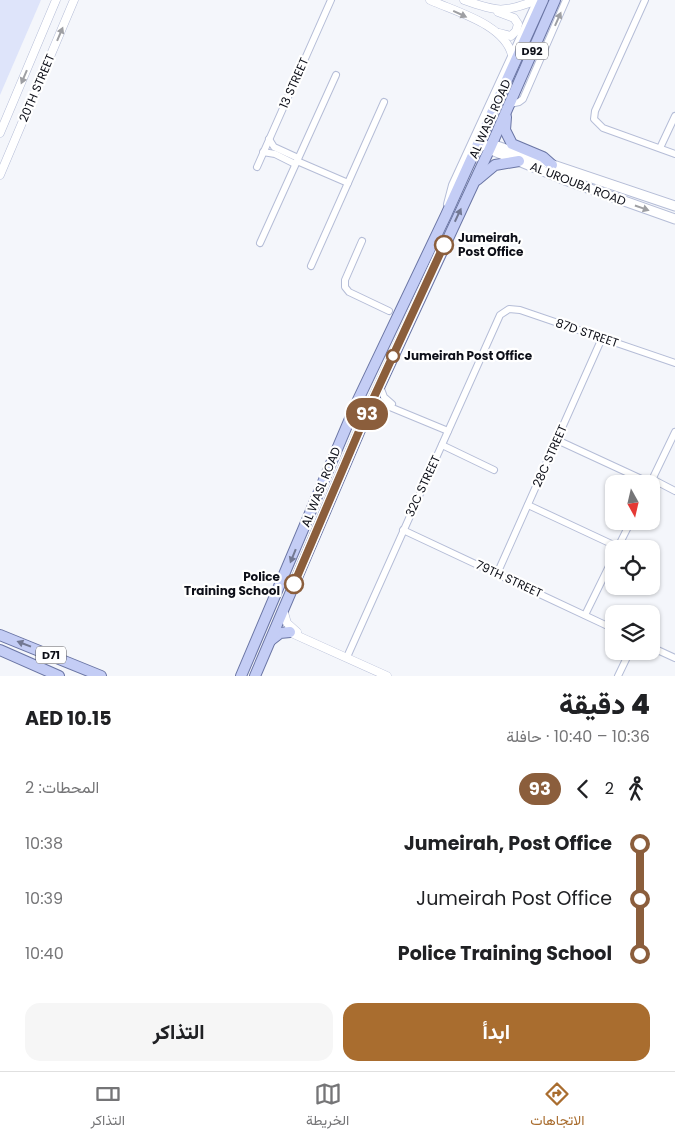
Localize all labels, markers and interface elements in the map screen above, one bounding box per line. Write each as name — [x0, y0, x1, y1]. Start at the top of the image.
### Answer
one-way arrow — [453, 10, 467, 18]
one-way arrow — [554, 12, 562, 26]
one-way arrow — [56, 27, 64, 41]
road number: D92 — [516, 42, 548, 59]
street label: 20TH STREET — [15, 51, 59, 124]
street label: 13 STREET — [275, 54, 312, 111]
one-way arrow — [19, 70, 27, 84]
street label: AL WASL ROAD — [464, 77, 515, 161]
street label: AL UROUBA ROAD — [528, 157, 629, 210]
one-way arrow — [635, 205, 650, 212]
one-way arrow — [454, 208, 462, 222]
place label: Jumeirah, Post Office — [458, 229, 524, 260]
marker: Jumeirah, Post Office — [434, 235, 454, 255]
street label: 87D STREET — [553, 314, 621, 351]
place label: Jumeirah Post Office — [404, 347, 533, 364]
marker: Jumeirah Post Office — [386, 349, 400, 363]
line badge: 93 — [344, 398, 390, 430]
text: 93 — [356, 401, 378, 426]
street label: 28C STREET — [528, 421, 571, 490]
street label: AL WASL ROAD — [297, 444, 344, 529]
street label: 32C STREET — [401, 452, 444, 519]
north arrow — [605, 475, 660, 530]
map controls — [605, 475, 660, 660]
button: locate — [605, 540, 660, 595]
one-way arrow — [289, 549, 297, 563]
street label: 79TH STREET — [473, 556, 546, 602]
place label: Police Training School — [184, 568, 281, 599]
marker: Police Training School — [284, 574, 304, 594]
button: layers — [605, 605, 660, 660]
one-way arrow — [16, 640, 31, 648]
road number: D71 — [36, 646, 66, 664]
text: 4 دقيقة — [559, 685, 650, 724]
text: AED 10.15 — [25, 705, 112, 732]
text: 10:36 – 10:40 · حافلة — [506, 725, 650, 748]
icon: back — [569, 775, 597, 803]
icon: walk — [622, 775, 650, 803]
text: المحطات: 2 — [25, 776, 99, 799]
text: 93 — [529, 776, 551, 801]
text: 2 — [605, 777, 614, 800]
text: Jumeirah, Post Office — [404, 830, 612, 857]
text: 10:38 — [25, 832, 63, 855]
text: Jumeirah Post Office — [416, 885, 612, 912]
text: 10:39 — [25, 887, 63, 910]
text: Police Training School — [398, 940, 612, 967]
text: 10:40 — [25, 942, 64, 965]
button: التذاكر — [25, 1003, 333, 1061]
button: ابدأ — [343, 1003, 650, 1061]
tab: التذاكر — [90, 1080, 125, 1133]
tab: الخريطة — [306, 1080, 349, 1133]
tab: الاتجاهات — [530, 1080, 585, 1133]

